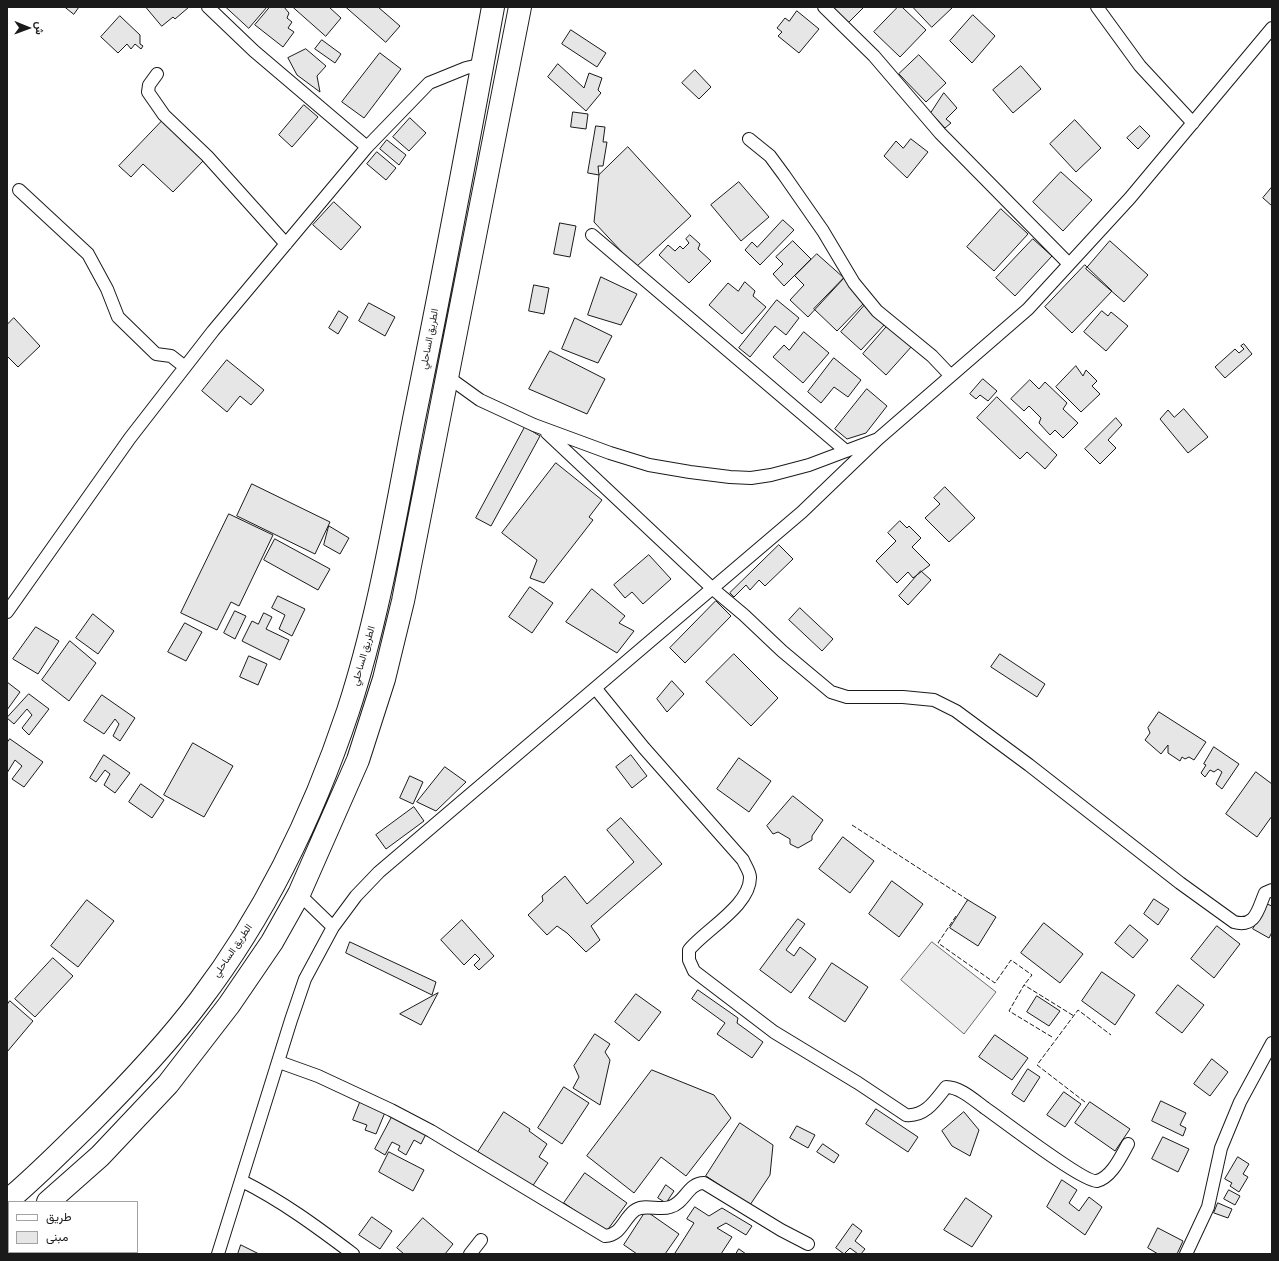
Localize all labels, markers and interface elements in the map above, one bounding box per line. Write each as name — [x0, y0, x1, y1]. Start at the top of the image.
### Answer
north arrow — [8, 8, 48, 48]
text: ش — [32, 21, 48, 35]
street label: الطريق الساحلي — [418, 308, 442, 370]
street label: الطريق الساحلي — [350, 625, 378, 687]
street label: الطريق الساحلي — [211, 922, 255, 980]
legend — [8, 1201, 138, 1253]
text: طريق — [46, 1207, 71, 1226]
text: مبنى — [46, 1227, 68, 1246]

